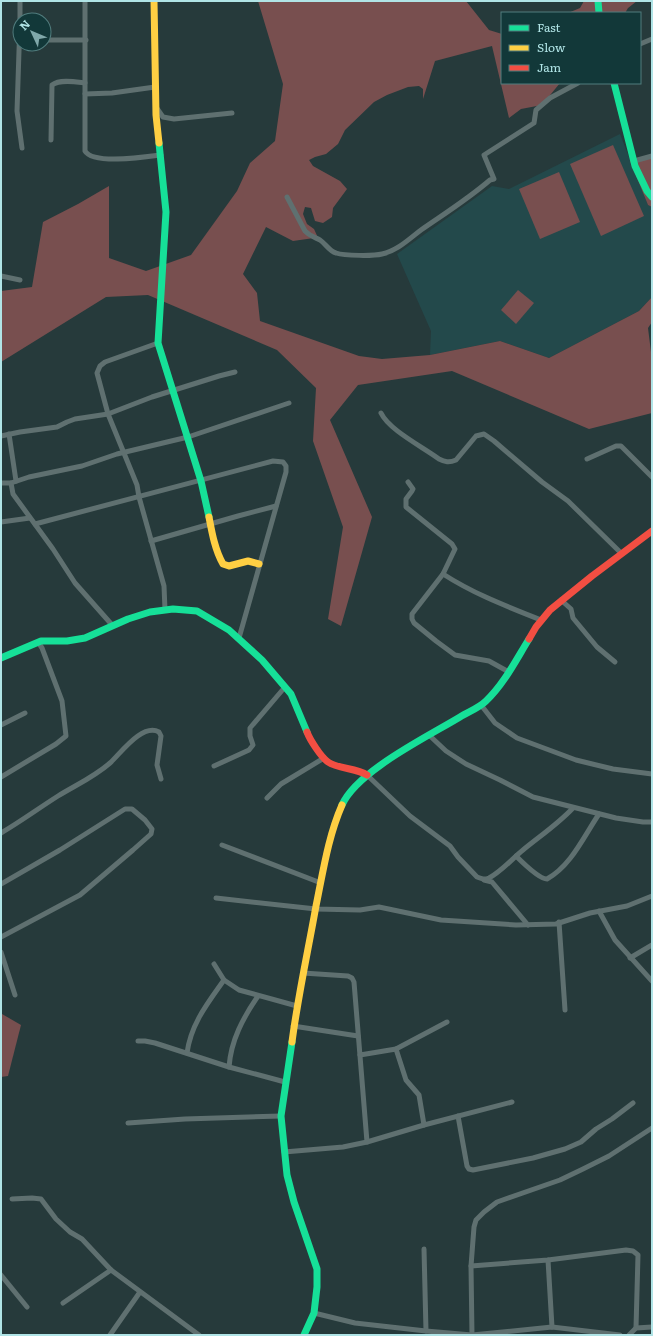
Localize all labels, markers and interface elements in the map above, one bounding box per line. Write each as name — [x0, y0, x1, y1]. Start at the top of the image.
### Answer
north arrow — [12, 12, 52, 52]
legend — [501, 12, 641, 84]
text: N — [15, 15, 33, 33]
text: Fast — [537, 18, 561, 36]
text: Slow — [537, 38, 566, 56]
text: Jam — [537, 58, 562, 76]

